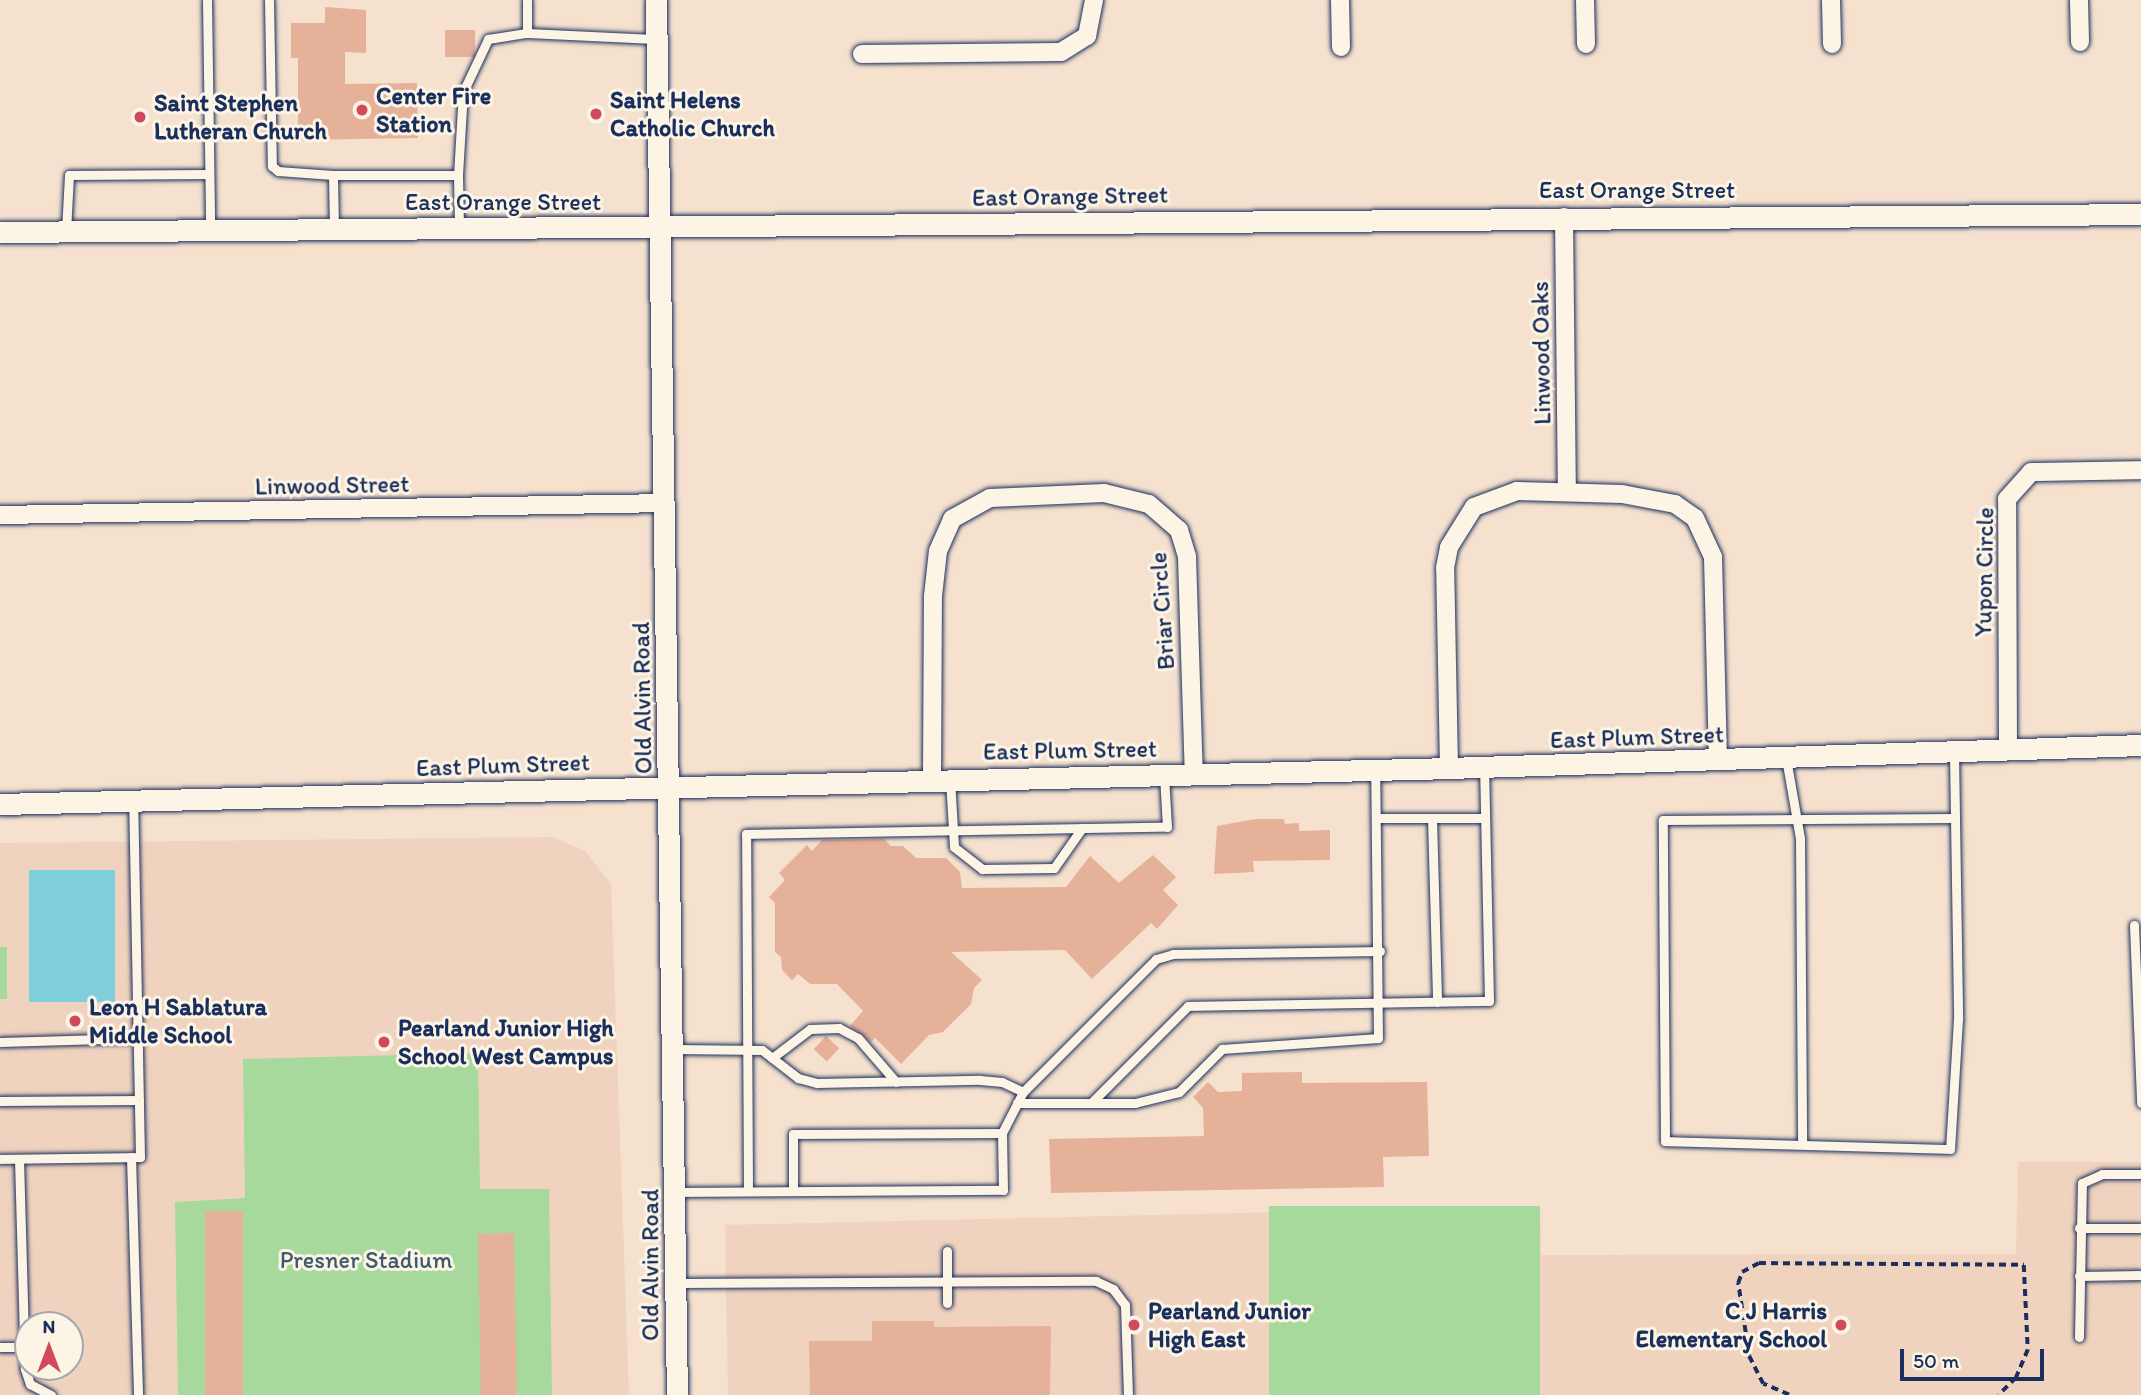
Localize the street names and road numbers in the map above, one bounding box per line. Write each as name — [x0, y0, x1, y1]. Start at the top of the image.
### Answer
street label: East Orange Street — [1539, 176, 1735, 204]
street label: East Orange Street — [972, 180, 1168, 212]
street label: East Orange Street — [405, 188, 601, 216]
street label: Linwood Oaks — [1525, 281, 1557, 425]
street label: Linwood Street — [255, 469, 409, 501]
street label: Yupon Circle — [1968, 507, 2000, 637]
street label: Briar Circle — [1144, 551, 1180, 671]
street label: Old Alvin Road — [626, 621, 658, 775]
street label: East Plum Street — [1550, 720, 1724, 754]
street label: East Plum Street — [983, 734, 1157, 766]
street label: East Plum Street — [416, 748, 590, 782]
street label: Old Alvin Road — [636, 1189, 664, 1341]

